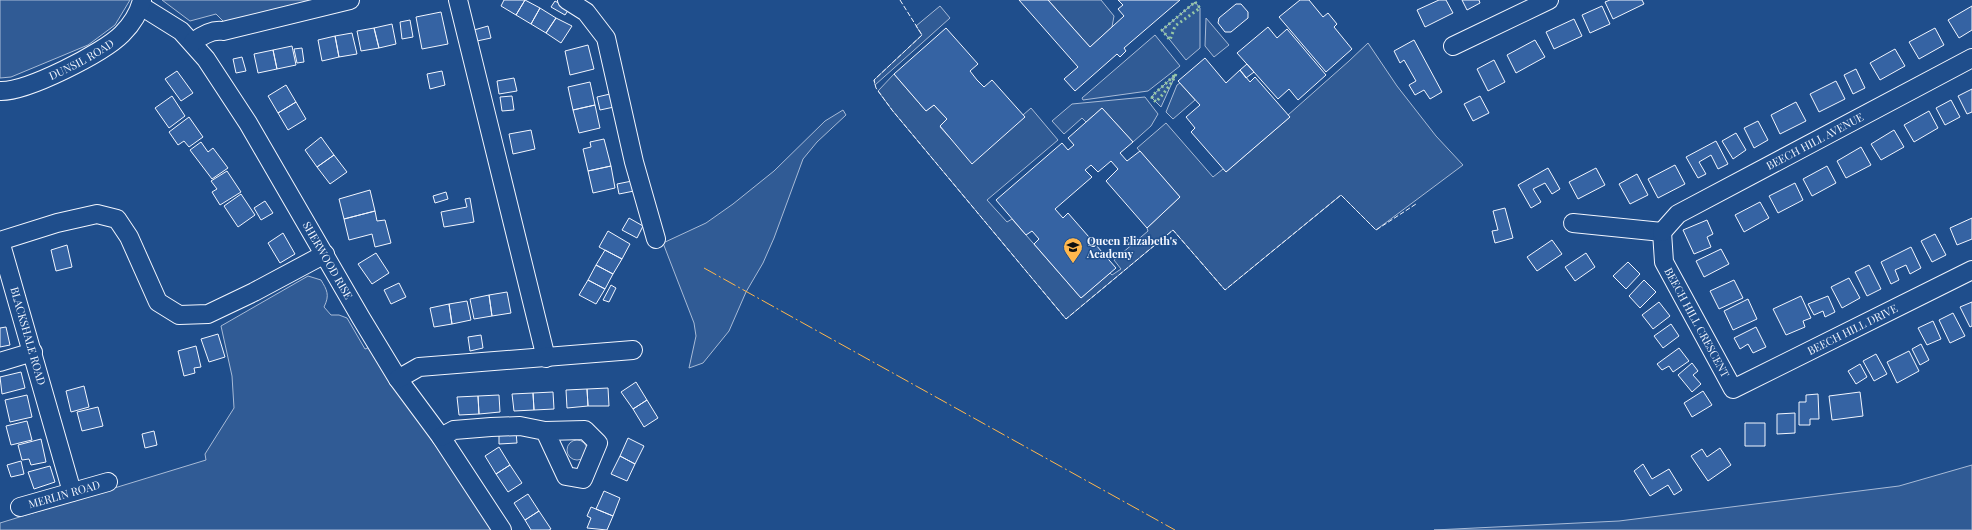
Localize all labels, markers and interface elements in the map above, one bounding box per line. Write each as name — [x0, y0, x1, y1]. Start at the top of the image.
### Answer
street label: DUNSIL ROAD — [46, 35, 117, 83]
street label: BEECH HILL AVENUE — [1763, 109, 1866, 173]
street label: SHERWOOD RISE — [300, 218, 357, 302]
place label: Queen Elizabeth's Academy — [1086, 233, 1177, 261]
school or university icon: Queen Elizabeth's Academy — [1062, 236, 1084, 264]
street label: BEECH HILL CRESCENT — [1661, 265, 1733, 380]
street label: BLACKSHALE ROAD — [7, 285, 50, 387]
street label: BEECH HILL DRIVE — [1805, 300, 1900, 358]
street label: MERLIN ROAD — [26, 477, 102, 511]

